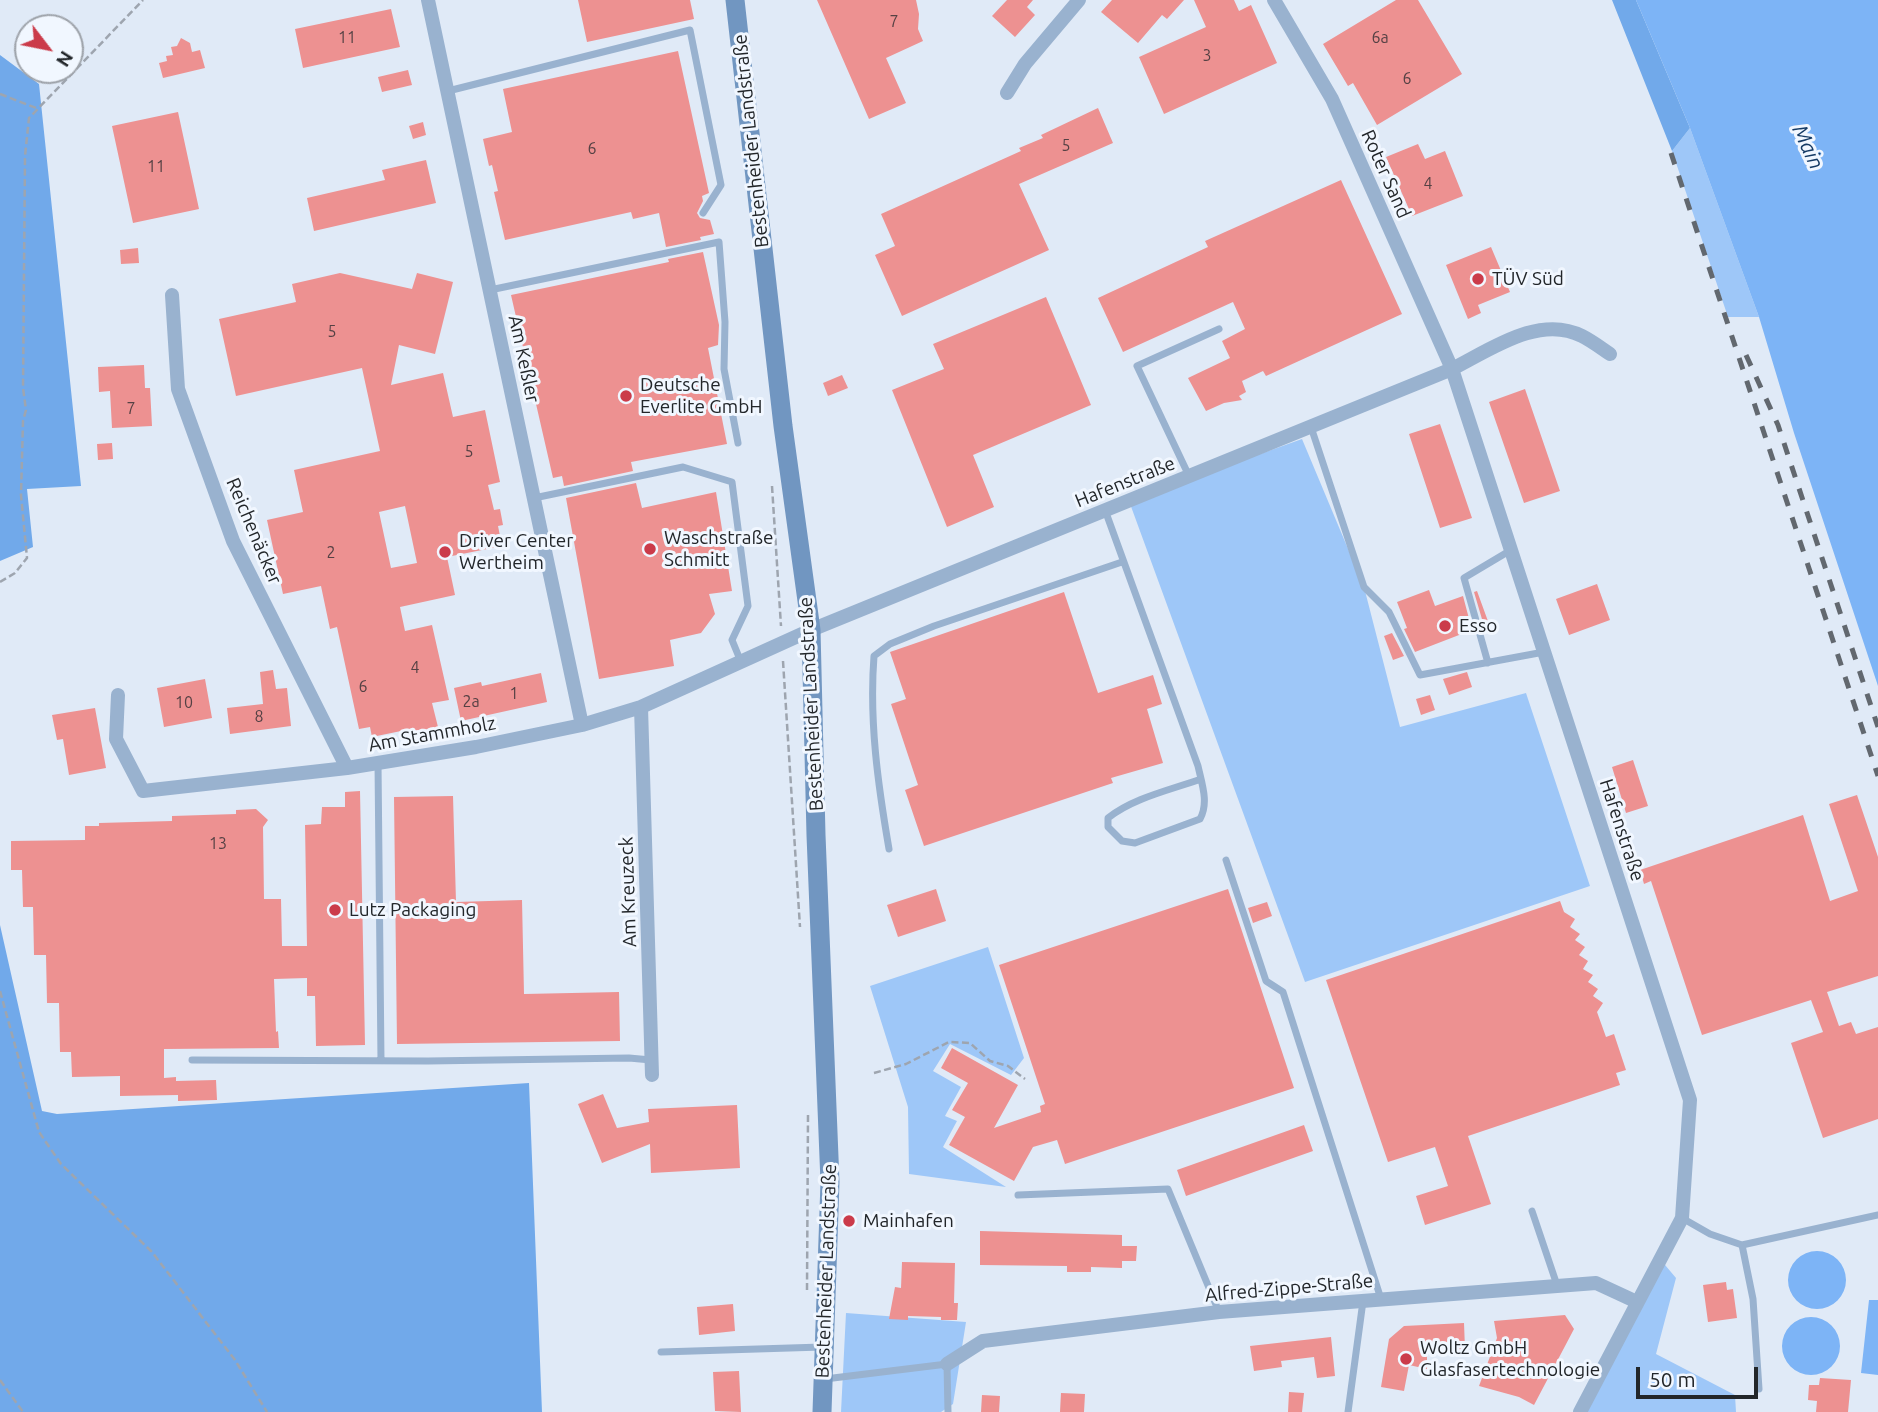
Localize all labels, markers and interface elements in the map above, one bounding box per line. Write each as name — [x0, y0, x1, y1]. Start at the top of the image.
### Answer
house number: 7 — [889, 12, 899, 32]
north arrow — [14, 14, 84, 84]
house number: 11 — [338, 28, 356, 48]
house number: 6a — [1371, 28, 1389, 48]
street label: Bestenheider Landstraße — [728, 33, 774, 249]
house number: 3 — [1202, 46, 1212, 66]
text: N — [52, 47, 78, 71]
house number: 6 — [1402, 69, 1412, 89]
water label: Main — [1787, 121, 1829, 173]
street label: Roter Sand — [1356, 126, 1416, 222]
house number: 5 — [1061, 136, 1071, 156]
house number: 6 — [587, 139, 597, 159]
house number: 11 — [147, 157, 165, 177]
house number: 4 — [1423, 174, 1433, 194]
place label: TÜV Süd — [1492, 268, 1564, 290]
marker: TÜV Süd — [1470, 271, 1486, 287]
street label: Am Keßler — [504, 313, 544, 405]
house number: 5 — [327, 322, 337, 342]
place label: Deutsche Everlite GmbH — [640, 374, 763, 418]
marker: Deutsche Everlite GmbH — [618, 388, 634, 404]
house number: 7 — [126, 399, 136, 419]
house number: 5 — [464, 442, 474, 462]
street label: Hafenstraße — [1072, 452, 1178, 512]
street label: Reichenäcker — [221, 474, 287, 588]
place label: Waschstraße Schmitt — [664, 527, 773, 571]
place label: Driver Center Wertheim — [459, 530, 574, 574]
marker: Waschstraße Schmitt — [642, 541, 658, 557]
house number: 2 — [326, 543, 336, 563]
marker: Driver Center Wertheim — [437, 544, 453, 560]
street label: Bestenheider Landstraße — [794, 596, 828, 812]
place label: Esso — [1459, 615, 1497, 637]
marker: Esso — [1437, 618, 1453, 634]
house number: 4 — [410, 658, 420, 678]
house number: 6 — [358, 677, 368, 697]
house number: 1 — [509, 684, 519, 704]
house number: 2a — [462, 692, 480, 712]
house number: 10 — [175, 693, 193, 713]
house number: 8 — [254, 707, 264, 727]
street label: Am Stammholz — [367, 712, 497, 756]
street label: Hafenstraße — [1595, 776, 1649, 884]
house number: 13 — [209, 834, 227, 854]
street label: Am Kreuzeck — [615, 836, 641, 948]
place label: Lutz Packaging — [349, 899, 477, 921]
marker: Lutz Packaging — [327, 902, 343, 918]
street label: Bestenheider Landstraße — [811, 1163, 841, 1379]
place label: Mainhafen — [863, 1210, 954, 1232]
marker: Mainhafen — [841, 1213, 857, 1229]
street label: Alfred-Zippe-Straße — [1204, 1269, 1374, 1307]
place label: Woltz GmbH Glasfasertechnologie — [1420, 1337, 1600, 1381]
marker: Woltz GmbH Glasfasertechnologie — [1398, 1351, 1414, 1367]
scale bar — [1640, 1352, 1762, 1396]
text: 50 m — [1649, 1367, 1696, 1391]

